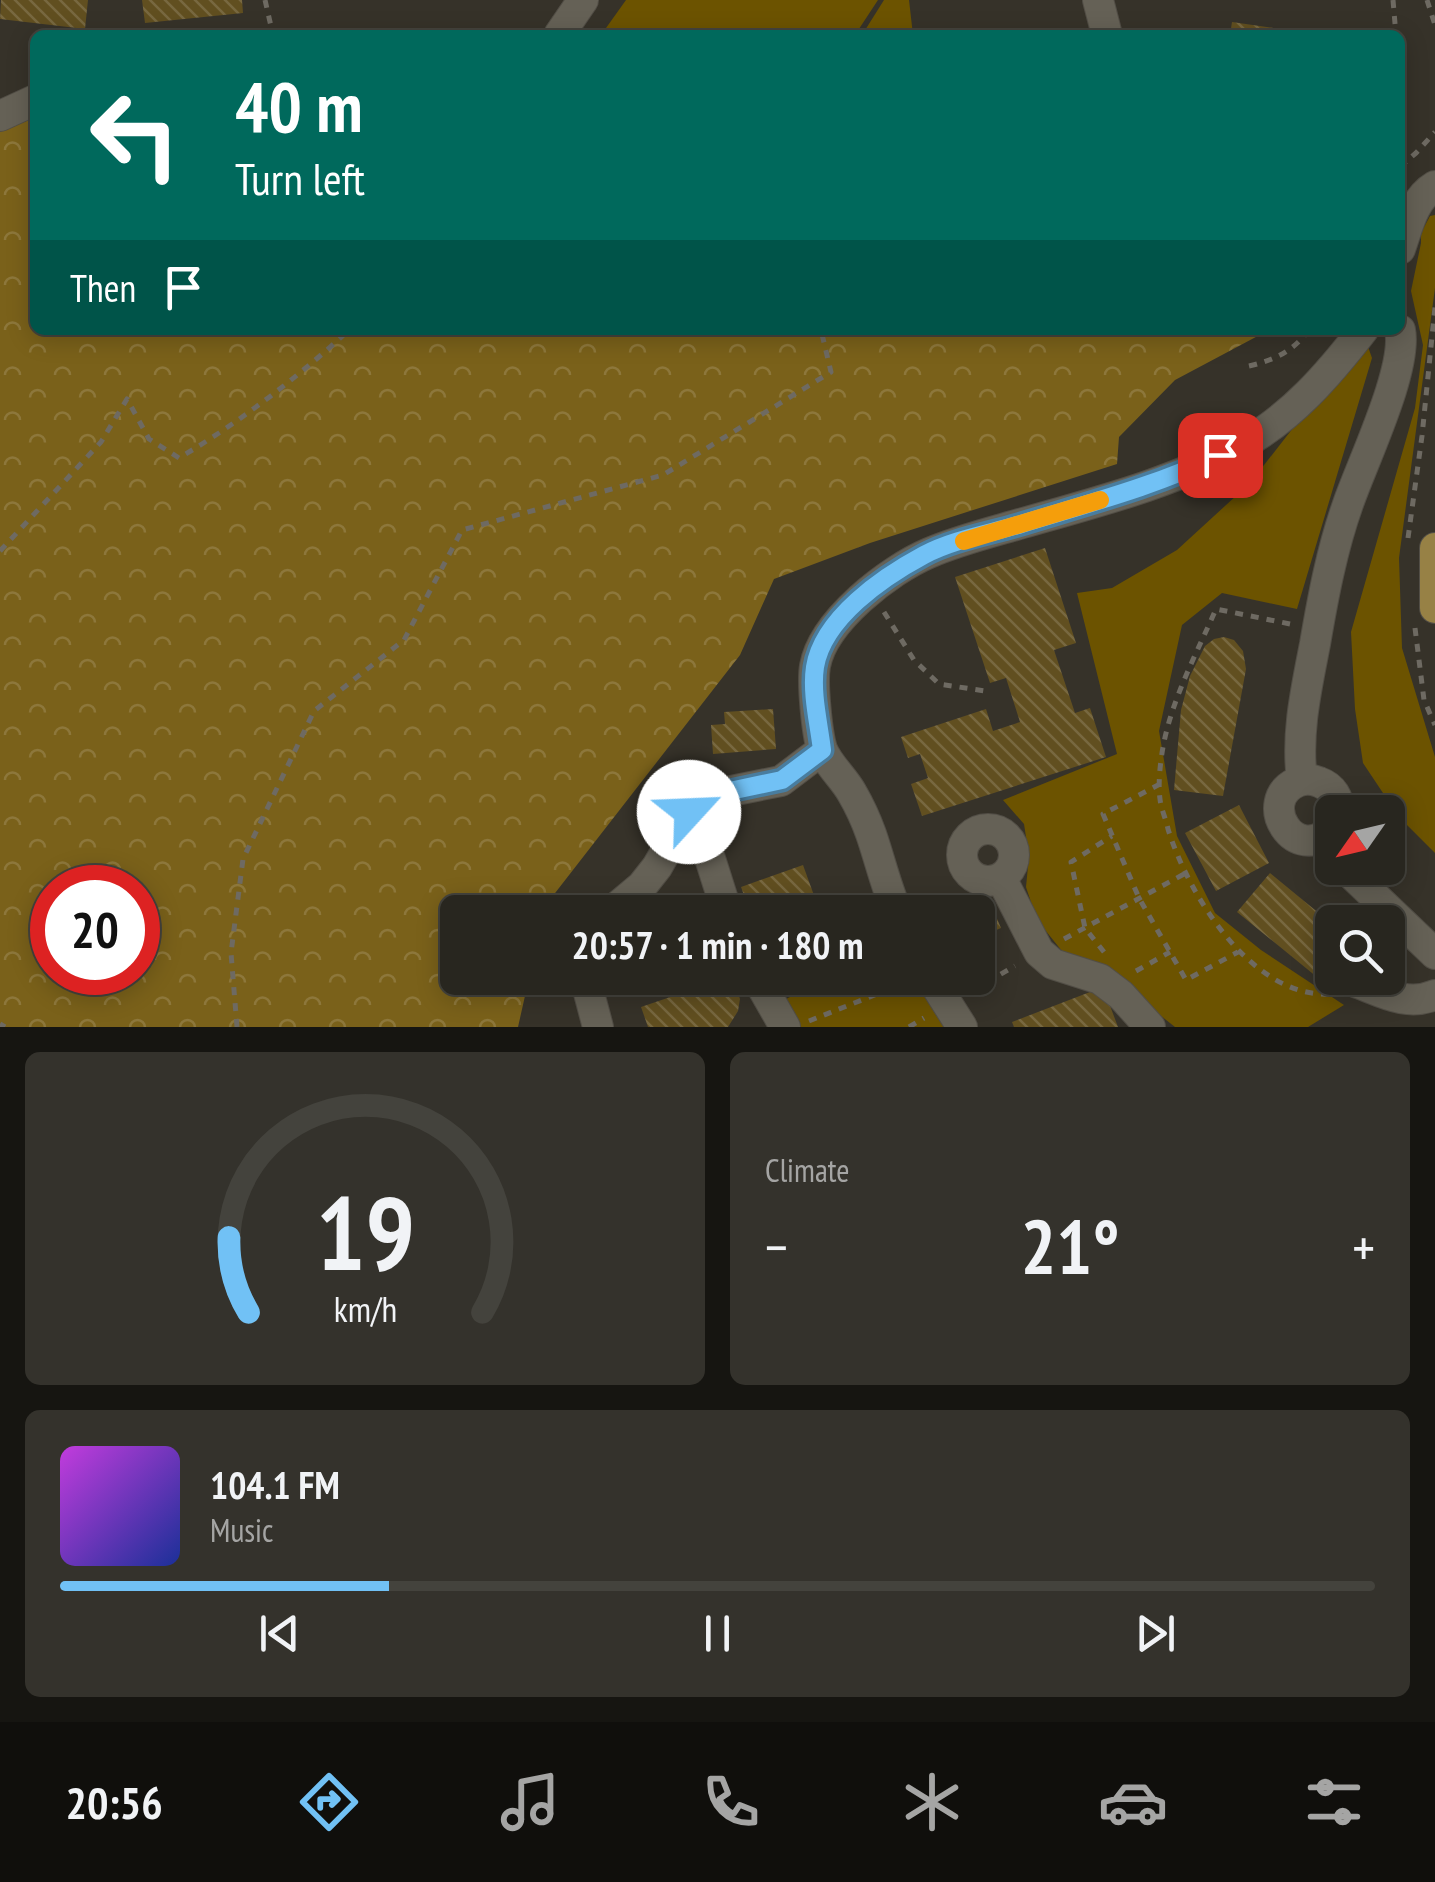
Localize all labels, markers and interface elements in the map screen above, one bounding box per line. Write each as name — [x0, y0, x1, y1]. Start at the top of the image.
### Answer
text: 40 m — [235, 61, 363, 151]
icon: left — [70, 70, 200, 200]
text: Turn left — [235, 149, 365, 207]
icon: arrive — [156, 260, 211, 315]
text: Then — [70, 263, 136, 312]
pin — [1178, 413, 1263, 498]
icon: arrive — [1193, 428, 1248, 483]
position arrow — [637, 760, 741, 864]
north arrow — [1315, 795, 1405, 885]
map controls — [1315, 795, 1405, 995]
speed limit sign: 20 — [30, 865, 160, 995]
button: search — [1315, 905, 1405, 995]
text: 20:57 · 1 min · 180 m — [571, 920, 864, 969]
text: Climate — [765, 1149, 849, 1191]
text: 19 — [315, 1164, 415, 1299]
text: 21° — [1020, 1198, 1120, 1295]
text: − — [765, 1211, 788, 1282]
text: + — [1352, 1211, 1375, 1282]
text: km/h — [333, 1286, 397, 1332]
text: 104.1 FM — [210, 1460, 340, 1509]
text: Music — [210, 1509, 273, 1551]
icon: previous — [252, 1606, 307, 1661]
icon: pause — [690, 1606, 745, 1661]
icon: next — [1128, 1606, 1183, 1661]
icon: directions — [294, 1767, 364, 1837]
icon: music — [495, 1767, 565, 1837]
icon: phone — [696, 1767, 766, 1837]
icon: climate — [897, 1767, 967, 1837]
icon: car — [1098, 1767, 1168, 1837]
icon: filters — [1299, 1767, 1369, 1837]
text: 20:56 — [66, 1773, 163, 1831]

